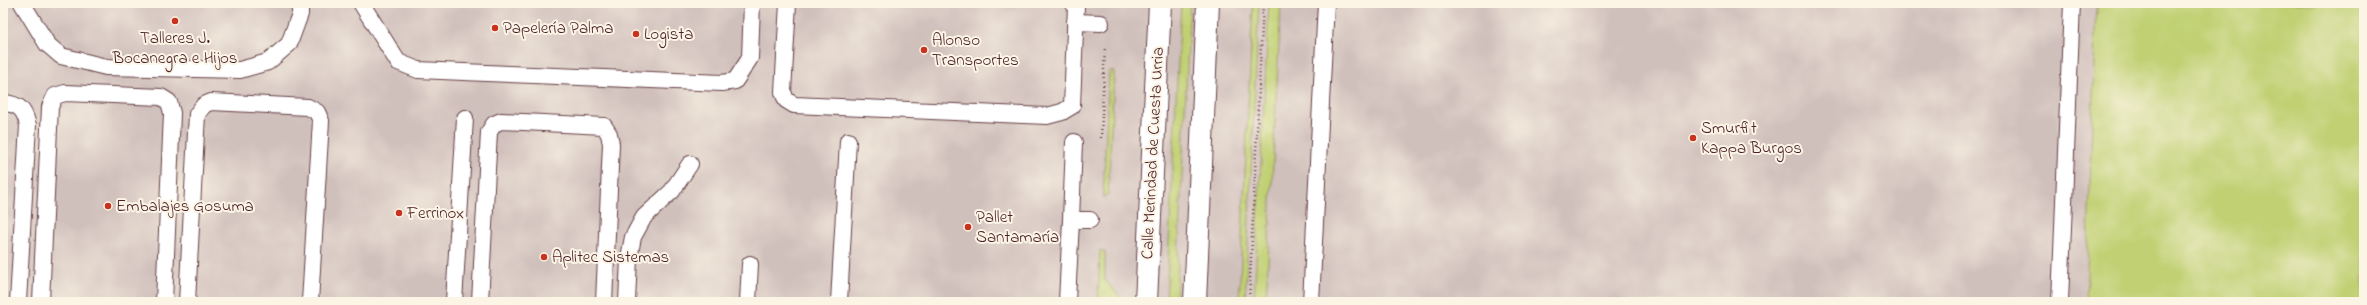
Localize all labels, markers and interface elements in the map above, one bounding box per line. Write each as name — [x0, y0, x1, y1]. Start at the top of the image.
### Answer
marker: Talleres J. Bocanegra e Hijos — [170, 16, 180, 26]
place label: Papelería Palma — [503, 16, 613, 41]
place label: Logista — [644, 22, 693, 49]
marker: Papelería Palma — [490, 23, 500, 33]
place label: Talleres J. Bocanegra e Hijos — [111, 26, 238, 73]
place label: Alonso Transportes — [932, 28, 1019, 73]
marker: Logista — [631, 29, 641, 39]
marker: Alonso Transportes — [919, 45, 929, 55]
street label: Calle Merindad de Cuesta Urria — [1135, 46, 1171, 260]
place label: Smurfit Kappa Burgos — [1701, 116, 1802, 163]
marker: Smurfit Kappa Burgos — [1688, 133, 1698, 143]
place label: Embalajes Gosuma — [116, 194, 254, 219]
marker: Embalajes Gosuma — [103, 201, 113, 211]
place label: Ferrinox — [406, 201, 464, 226]
place label: Pallet Santamaría — [976, 205, 1059, 250]
marker: Ferrinox — [394, 208, 404, 218]
marker: Pallet Santamaría — [963, 222, 973, 232]
place label: Aplitec Sistemas — [552, 245, 669, 270]
marker: Aplitec Sistemas — [539, 252, 549, 262]

